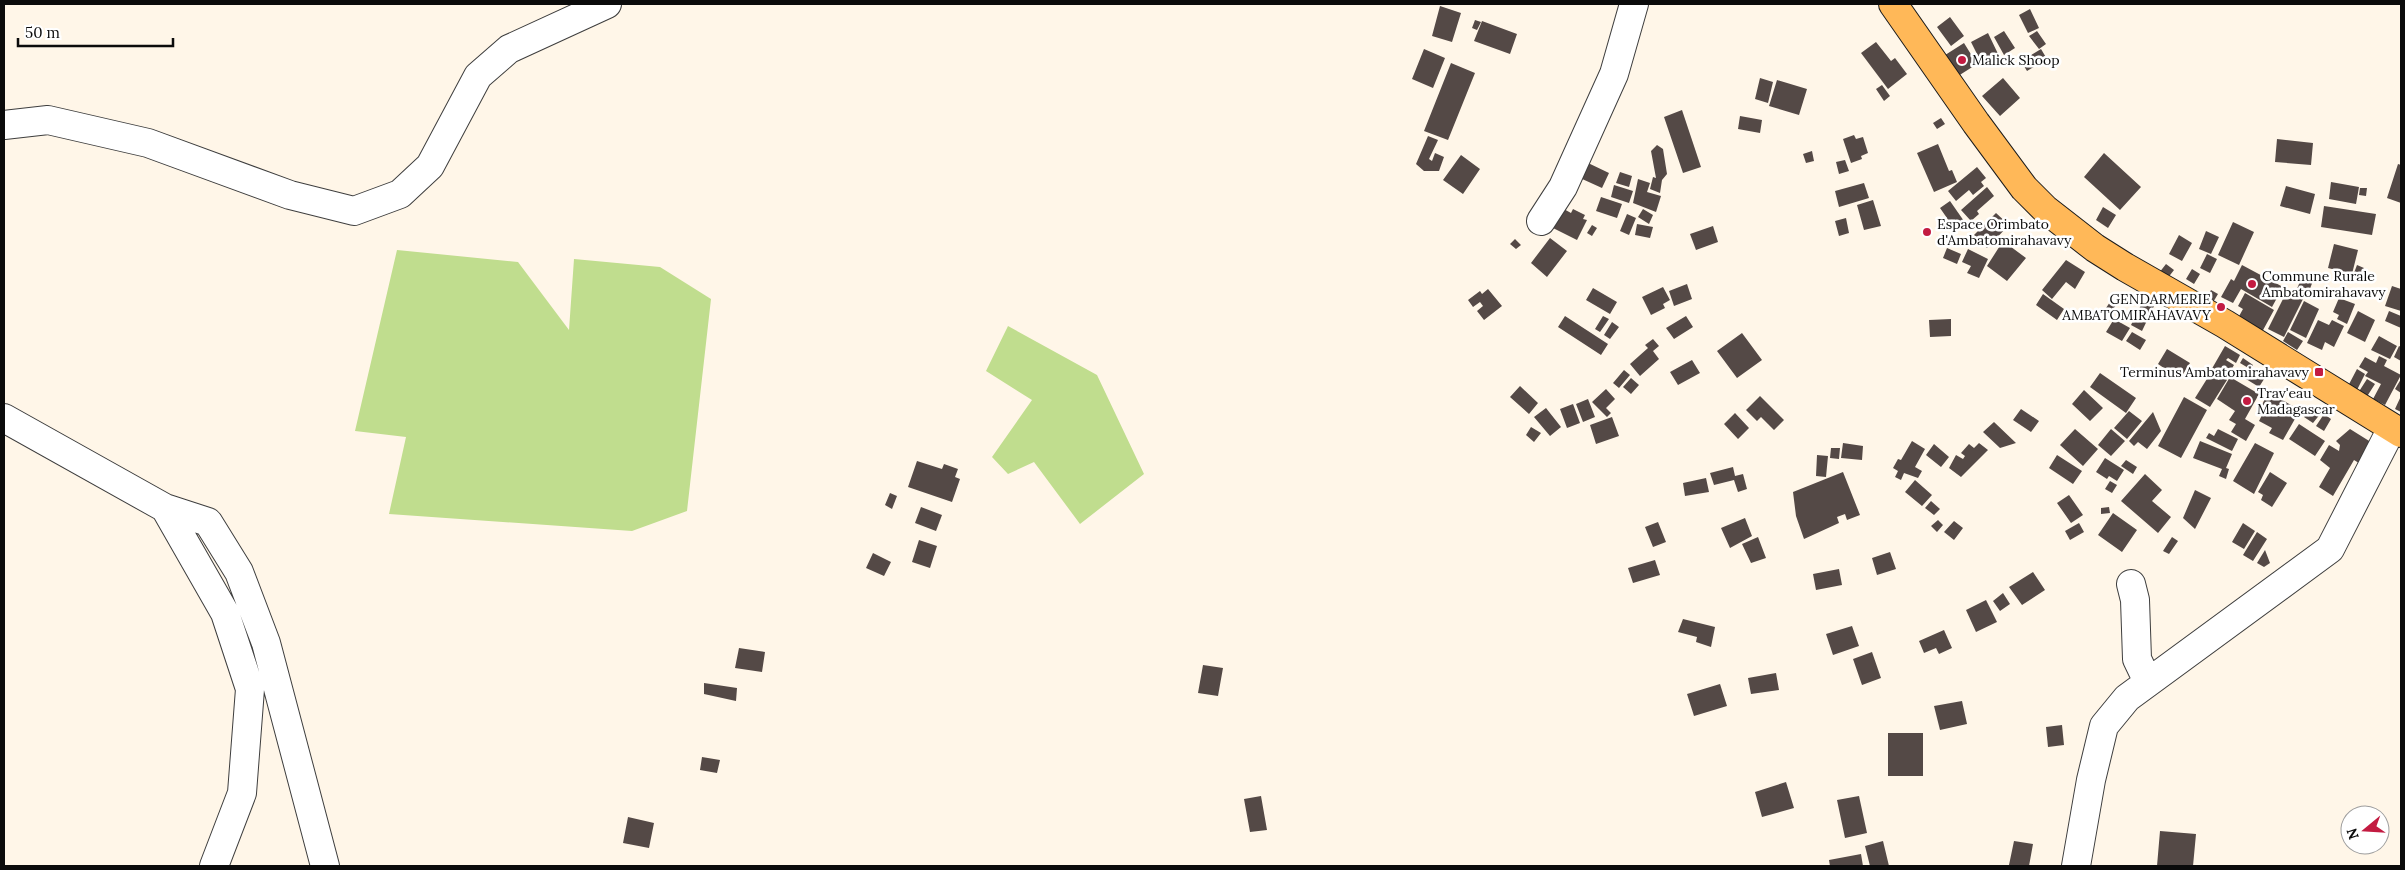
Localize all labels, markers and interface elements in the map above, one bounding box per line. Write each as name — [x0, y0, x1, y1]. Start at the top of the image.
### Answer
scale bar — [18, 15, 172, 47]
text: 50 m — [25, 23, 60, 42]
place label: Malick Shoop — [1972, 51, 2060, 69]
marker: Malick Shoop — [1956, 54, 1968, 66]
place label: Espace Orimbato d'Ambatomirahavavy — [1937, 215, 2072, 249]
marker: Espace Orimbato d'Ambatomirahavavy — [1921, 226, 1933, 238]
place label: Commune Rurale Ambatomirahavavy — [2261, 267, 2386, 301]
marker: Commune Rurale Ambatomirahavavy — [2246, 278, 2258, 290]
place label: GENDARMERIE AMBATOMIRAHAVAVY — [2061, 290, 2212, 324]
marker: GENDARMERIE AMBATOMIRAHAVAVY — [2215, 301, 2227, 313]
place label: Terminus Ambatomirahavavy — [2120, 363, 2310, 381]
marker: Terminus Ambatomirahavavy — [2313, 366, 2325, 378]
place label: Trav'eau Madagascar — [2257, 384, 2335, 418]
marker: Trav'eau Madagascar — [2241, 395, 2253, 407]
north arrow — [2340, 805, 2390, 855]
text: N — [2342, 826, 2363, 842]

